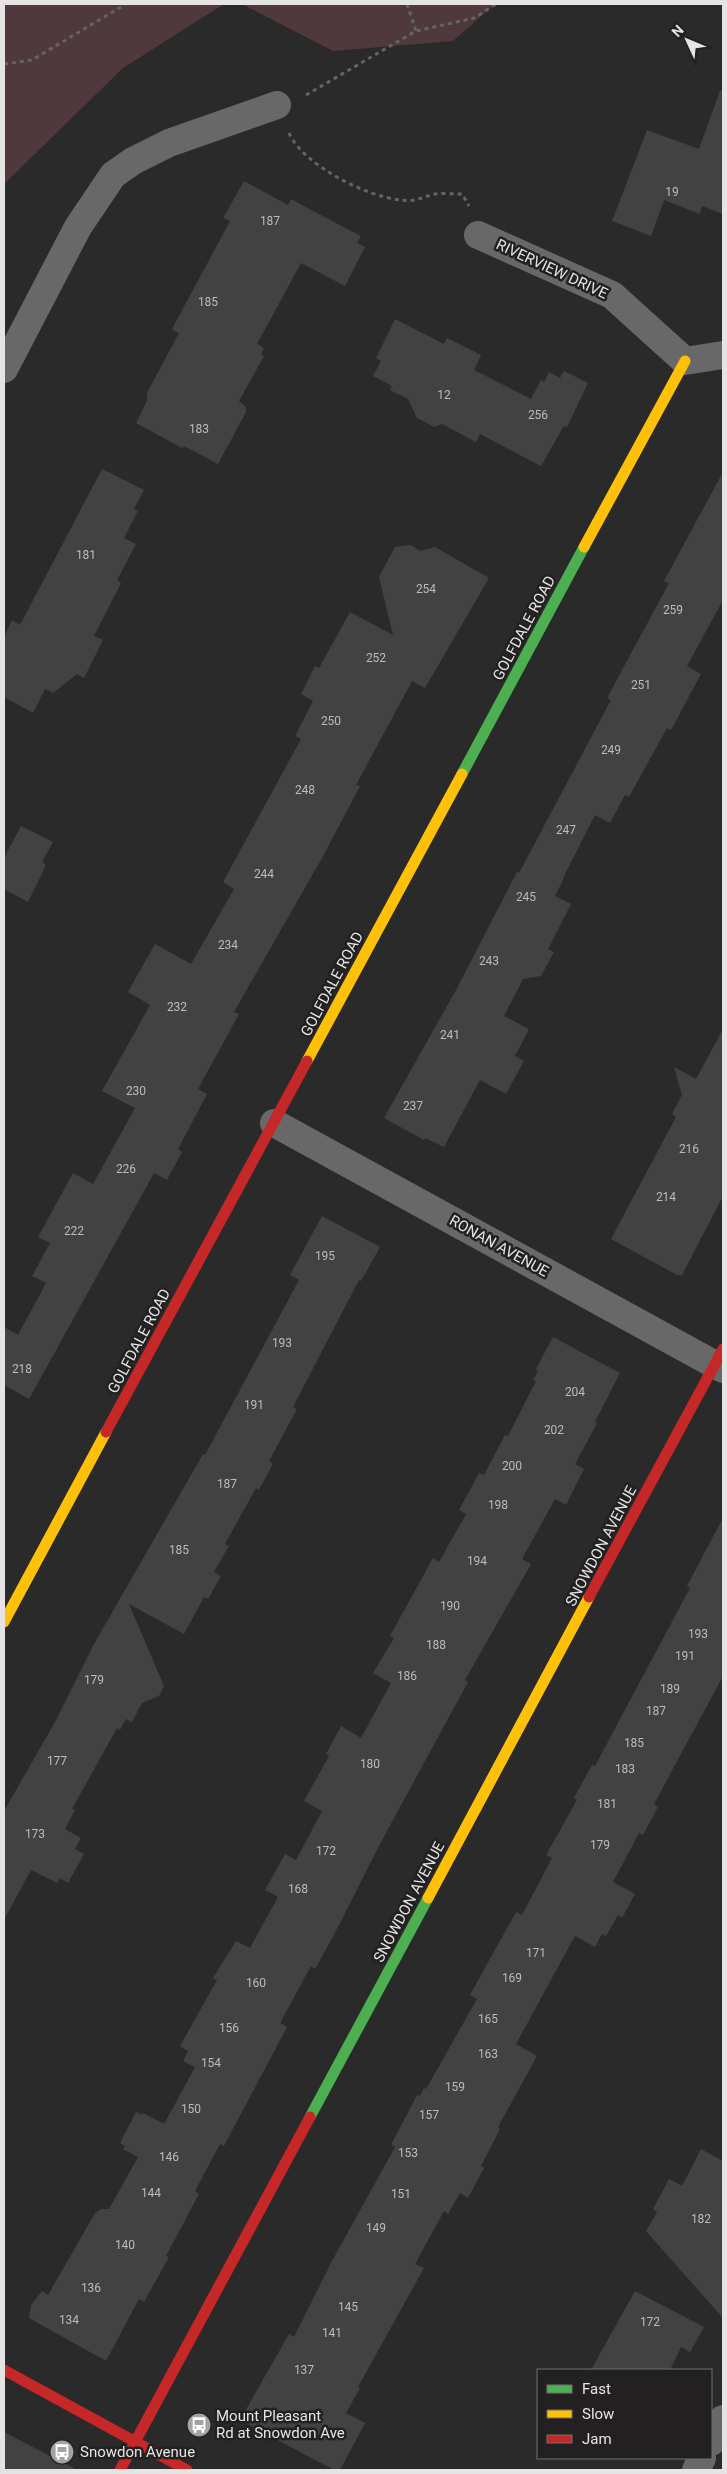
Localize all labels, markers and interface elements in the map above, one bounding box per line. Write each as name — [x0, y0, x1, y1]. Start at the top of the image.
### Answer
north arrow — [662, 15, 712, 65]
text: N — [668, 22, 687, 40]
house number: 19 — [665, 185, 679, 199]
house number: 187 — [260, 214, 280, 228]
street label: RIVERVIEW DRIVE — [493, 235, 611, 303]
house number: 185 — [198, 295, 218, 309]
house number: 12 — [437, 388, 451, 402]
house number: 256 — [528, 408, 548, 422]
house number: 183 — [189, 422, 209, 436]
house number: 181 — [76, 548, 96, 562]
street label: GOLFDALE ROAD — [489, 573, 559, 683]
house number: 254 — [416, 582, 436, 596]
house number: 259 — [663, 603, 683, 617]
house number: 252 — [366, 651, 386, 665]
house number: 251 — [631, 678, 651, 692]
house number: 250 — [321, 714, 341, 728]
house number: 249 — [601, 743, 621, 757]
house number: 248 — [295, 783, 315, 797]
house number: 247 — [556, 823, 576, 837]
house number: 244 — [254, 867, 274, 881]
house number: 245 — [516, 890, 536, 904]
street label: GOLFDALE ROAD — [297, 929, 367, 1039]
house number: 234 — [218, 938, 238, 952]
house number: 243 — [479, 954, 499, 968]
house number: 232 — [167, 1000, 187, 1014]
house number: 241 — [440, 1028, 460, 1042]
house number: 230 — [126, 1084, 146, 1098]
house number: 237 — [403, 1099, 423, 1113]
house number: 216 — [679, 1142, 699, 1156]
house number: 226 — [116, 1162, 136, 1176]
house number: 214 — [656, 1190, 676, 1204]
street label: RONAN AVENUE — [446, 1211, 552, 1281]
house number: 222 — [64, 1224, 84, 1238]
house number: 195 — [315, 1249, 335, 1263]
street label: GOLFDALE ROAD — [104, 1286, 174, 1396]
house number: 193 — [272, 1336, 292, 1350]
house number: 218 — [12, 1362, 32, 1376]
house number: 204 — [565, 1385, 585, 1399]
house number: 191 — [244, 1398, 264, 1412]
house number: 202 — [544, 1423, 564, 1437]
house number: 200 — [502, 1459, 522, 1473]
house number: 187 — [217, 1477, 237, 1491]
street label: SNOWDON AVENUE — [562, 1482, 641, 1609]
house number: 198 — [488, 1498, 508, 1512]
house number: 185 — [169, 1543, 189, 1557]
house number: 194 — [467, 1554, 487, 1568]
house number: 190 — [440, 1599, 460, 1613]
house number: 193 — [688, 1627, 708, 1641]
house number: 188 — [426, 1638, 446, 1652]
house number: 191 — [675, 1649, 695, 1663]
house number: 186 — [397, 1669, 417, 1683]
house number: 179 — [84, 1673, 104, 1687]
house number: 189 — [660, 1682, 680, 1696]
house number: 187 — [646, 1704, 666, 1718]
house number: 185 — [624, 1736, 644, 1750]
house number: 177 — [47, 1754, 67, 1768]
house number: 180 — [360, 1757, 380, 1771]
house number: 183 — [615, 1762, 635, 1776]
house number: 181 — [597, 1797, 617, 1811]
house number: 173 — [25, 1827, 45, 1841]
street label: SNOWDON AVENUE — [370, 1838, 449, 1965]
house number: 179 — [590, 1838, 610, 1852]
house number: 172 — [316, 1844, 336, 1858]
house number: 168 — [288, 1882, 308, 1896]
house number: 171 — [526, 1946, 546, 1960]
house number: 169 — [502, 1971, 522, 1985]
house number: 160 — [246, 1976, 266, 1990]
house number: 165 — [478, 2012, 498, 2026]
house number: 156 — [219, 2021, 239, 2035]
house number: 163 — [478, 2047, 498, 2061]
house number: 154 — [201, 2056, 221, 2070]
house number: 159 — [445, 2080, 465, 2094]
house number: 150 — [181, 2102, 201, 2116]
house number: 157 — [419, 2108, 439, 2122]
house number: 153 — [398, 2146, 418, 2160]
house number: 146 — [159, 2150, 179, 2164]
house number: 144 — [141, 2186, 161, 2200]
house number: 151 — [391, 2187, 411, 2201]
house number: 182 — [691, 2212, 711, 2226]
house number: 149 — [366, 2221, 386, 2235]
house number: 140 — [115, 2238, 135, 2252]
house number: 136 — [81, 2281, 101, 2295]
house number: 145 — [338, 2300, 358, 2314]
house number: 134 — [59, 2313, 79, 2327]
house number: 172 — [640, 2315, 660, 2329]
house number: 141 — [322, 2326, 342, 2340]
house number: 137 — [294, 2363, 314, 2377]
legend — [537, 2369, 712, 2459]
text: Fast — [582, 2380, 611, 2398]
text: Slow — [582, 2405, 614, 2423]
place label: Mount Pleasant Rd at Snowdon Ave — [216, 2407, 345, 2442]
bus stop icon: Mount Pleasant Rd at Snowdon Ave — [186, 2412, 212, 2438]
text: Jam — [582, 2430, 612, 2448]
bus stop icon: Snowdon Avenue — [49, 2439, 75, 2465]
place label: Snowdon Avenue — [80, 2443, 195, 2461]

